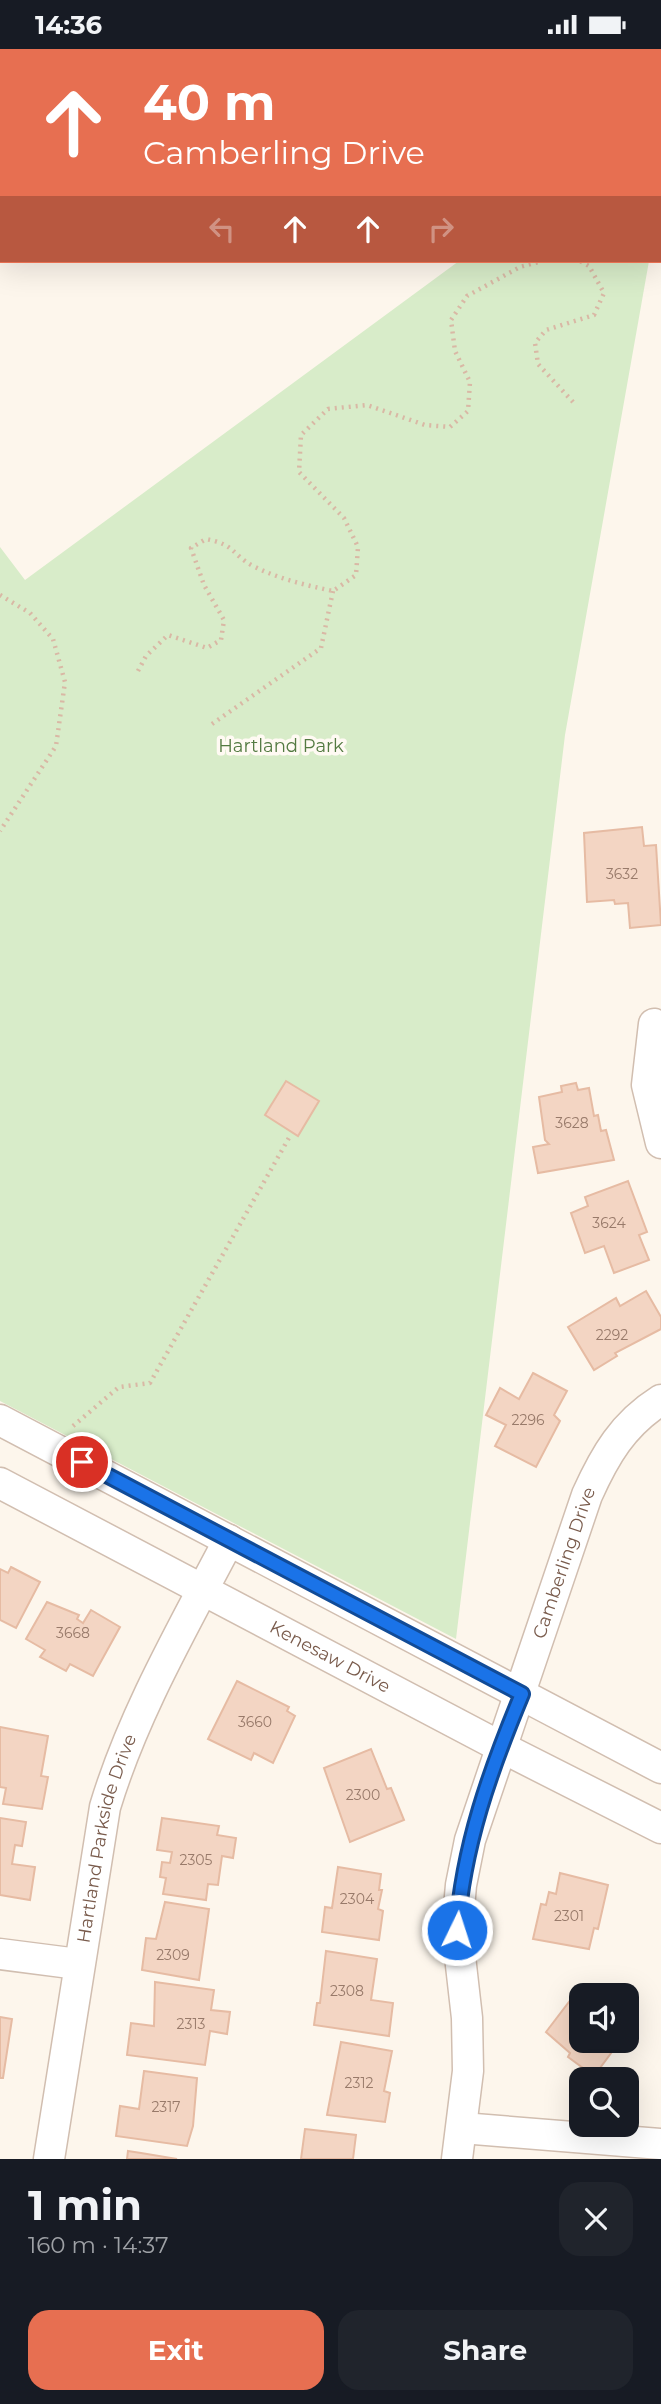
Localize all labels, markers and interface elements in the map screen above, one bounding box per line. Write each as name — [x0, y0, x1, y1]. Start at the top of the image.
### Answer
text: 14:36 — [35, 9, 102, 41]
text: 40 m — [143, 73, 275, 132]
icon: ahead — [28, 77, 119, 168]
text: Camberling Drive — [143, 133, 425, 172]
icon: left — [203, 210, 241, 248]
icon: ahead — [276, 210, 314, 248]
icon: ahead — [349, 210, 387, 248]
icon: right — [422, 210, 460, 248]
park label: Hartland Park — [218, 735, 344, 757]
house number: 3632 — [606, 865, 638, 883]
house number: 3628 — [555, 1114, 589, 1132]
house number: 3624 — [592, 1214, 626, 1232]
house number: 2292 — [596, 1326, 628, 1344]
house number: 2296 — [512, 1411, 545, 1429]
pin — [52, 1432, 112, 1492]
icon: arrive — [63, 1443, 101, 1481]
street label: Camberling Drive — [528, 1483, 600, 1641]
street label: Kenesaw Drive — [266, 1616, 394, 1698]
house number: 3668 — [56, 1624, 90, 1642]
house number: 3660 — [238, 1713, 272, 1731]
street label: Hartland Parkside Drive — [73, 1731, 141, 1945]
house number: 2300 — [346, 1786, 380, 1804]
house number: 2305 — [179, 1851, 213, 1869]
house number: 2304 — [340, 1890, 375, 1908]
position arrow — [420, 1893, 494, 1967]
house number: 2301 — [554, 1907, 584, 1925]
house number: 2309 — [156, 1946, 190, 1964]
house number: 2308 — [330, 1982, 364, 2000]
map controls — [569, 1983, 639, 2137]
button: sound — [569, 1983, 639, 2053]
house number: 2313 — [177, 2015, 205, 2033]
button: search — [569, 2067, 639, 2137]
house number: 2312 — [345, 2074, 373, 2092]
house number: 2317 — [151, 2098, 181, 2116]
text: 1 min — [28, 2179, 142, 2231]
button: close — [559, 2182, 633, 2256]
text: 160 m · 14:37 — [28, 2231, 169, 2259]
button: Exit — [28, 2310, 324, 2390]
button: Share — [338, 2310, 633, 2390]

